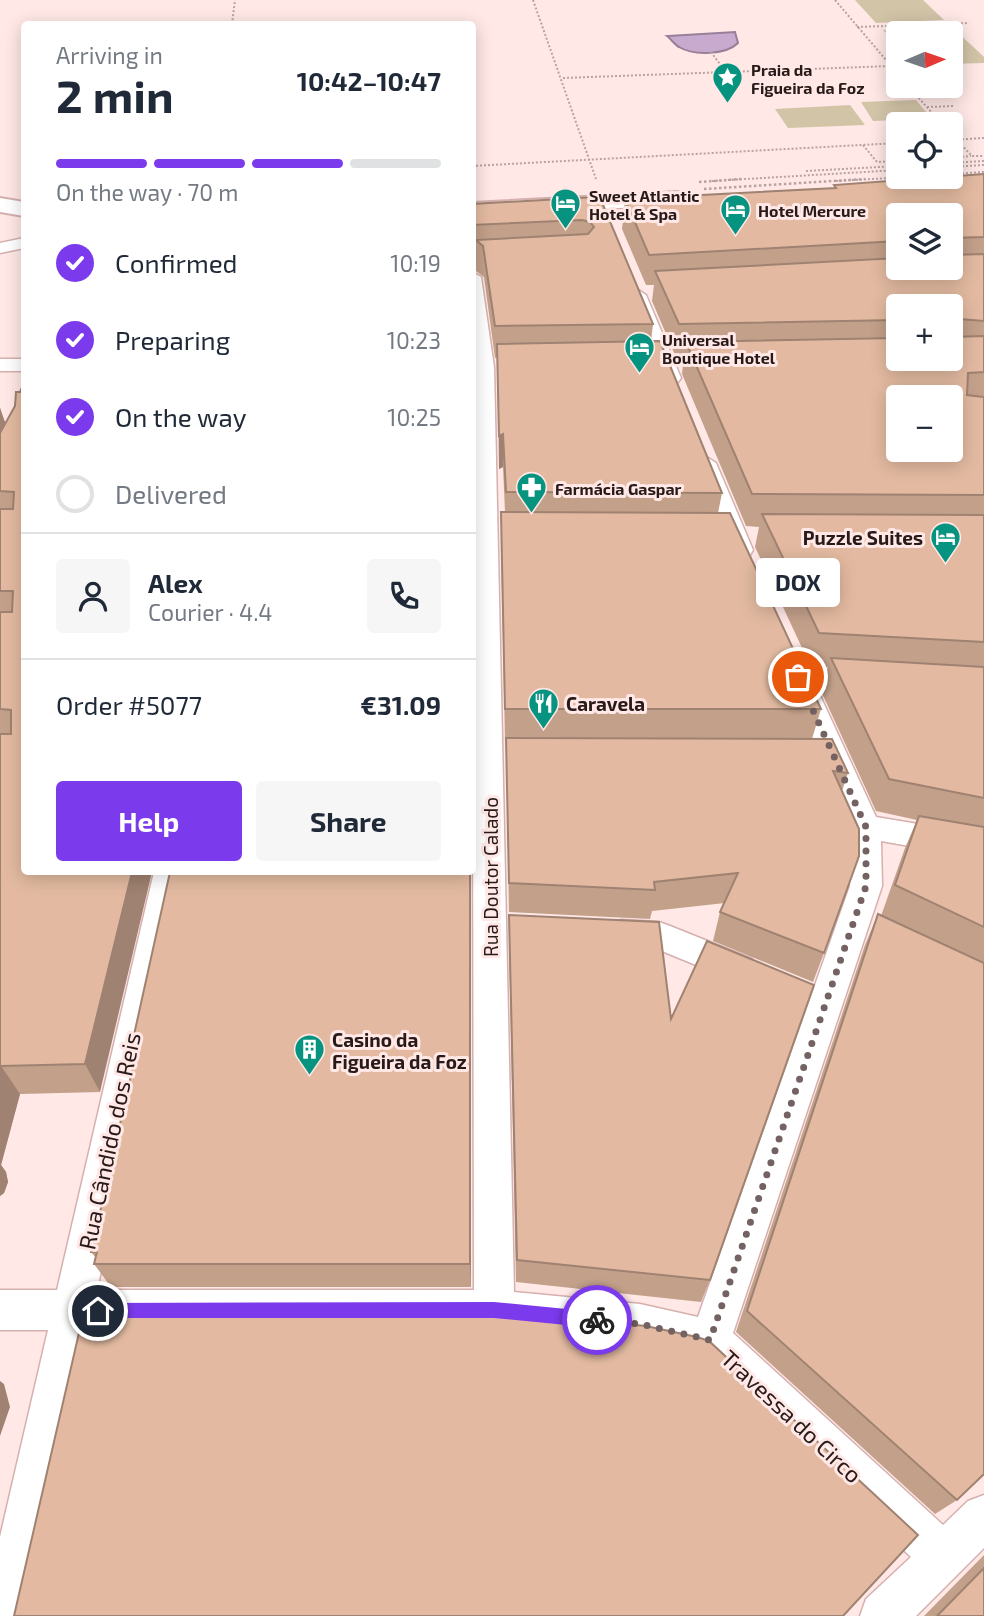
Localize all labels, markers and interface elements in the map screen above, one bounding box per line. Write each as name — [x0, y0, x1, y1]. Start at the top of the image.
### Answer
north arrow — [886, 21, 962, 98]
map controls — [886, 21, 963, 462]
text: Arriving in — [56, 41, 163, 69]
place label: Praia da Figueira da Foz — [751, 60, 865, 97]
place icon: Praia da Figueira da Foz — [711, 61, 745, 105]
text: 10:42–10:47 — [297, 65, 441, 96]
text: 2 min — [56, 67, 174, 122]
button: locate — [886, 112, 963, 189]
text: On the way · 70 m — [56, 178, 238, 206]
place label: Sweet Atlantic Hotel & Spa — [589, 186, 699, 223]
hotel icon: Sweet Atlantic Hotel & Spa — [549, 187, 583, 231]
hotel icon: Hotel Mercure — [718, 193, 752, 237]
place label: Hotel Mercure — [758, 201, 866, 220]
button: layers — [886, 203, 963, 280]
icon: check — [56, 244, 94, 282]
text: Confirmed — [115, 247, 238, 278]
text: 10:19 — [390, 249, 441, 277]
button: + — [886, 294, 963, 371]
icon: check — [56, 321, 94, 359]
text: Preparing — [115, 324, 230, 355]
text: 10:23 — [387, 326, 441, 354]
place label: Universal Boutique Hotel — [662, 330, 776, 367]
hotel icon: Universal Boutique Hotel — [622, 331, 656, 375]
button: − — [886, 385, 963, 462]
icon: check — [56, 398, 94, 436]
text: On the way — [115, 401, 246, 432]
text: 10:25 — [387, 403, 441, 431]
pharmacy icon: Farmácia Gaspar — [515, 471, 549, 515]
text: Delivered — [115, 478, 227, 509]
place label: Farmácia Gaspar — [555, 479, 682, 498]
hotel icon: Puzzle Suites — [929, 520, 963, 564]
place label: Puzzle Suites — [803, 526, 923, 549]
callout: DOX — [756, 558, 840, 607]
button: person — [56, 559, 130, 633]
button: phone — [367, 559, 441, 633]
text: Alex — [148, 567, 203, 598]
text: DOX — [775, 568, 821, 596]
text: Courier · 4.4 — [148, 598, 272, 626]
pin — [768, 647, 828, 707]
icon: bag — [779, 658, 817, 696]
restaurant icon: Caravela — [526, 686, 560, 730]
text: Order #5077 — [56, 689, 202, 720]
text: €31.09 — [360, 689, 441, 720]
place label: Caravela — [566, 692, 645, 715]
button: Help — [56, 781, 242, 861]
button: Share — [256, 781, 441, 861]
street label: Rua Doutor Calado — [479, 797, 502, 957]
place label: Casino da Figueira da Foz — [332, 1028, 467, 1073]
street label: Rua Cândido dos Reis — [72, 1030, 146, 1252]
building icon: Casino da Figueira da Foz — [292, 1033, 326, 1077]
pin — [68, 1281, 128, 1341]
courier — [562, 1285, 632, 1355]
icon: home — [79, 1292, 117, 1330]
icon: bike — [578, 1301, 616, 1339]
street label: Travessa do Circo — [716, 1344, 868, 1488]

